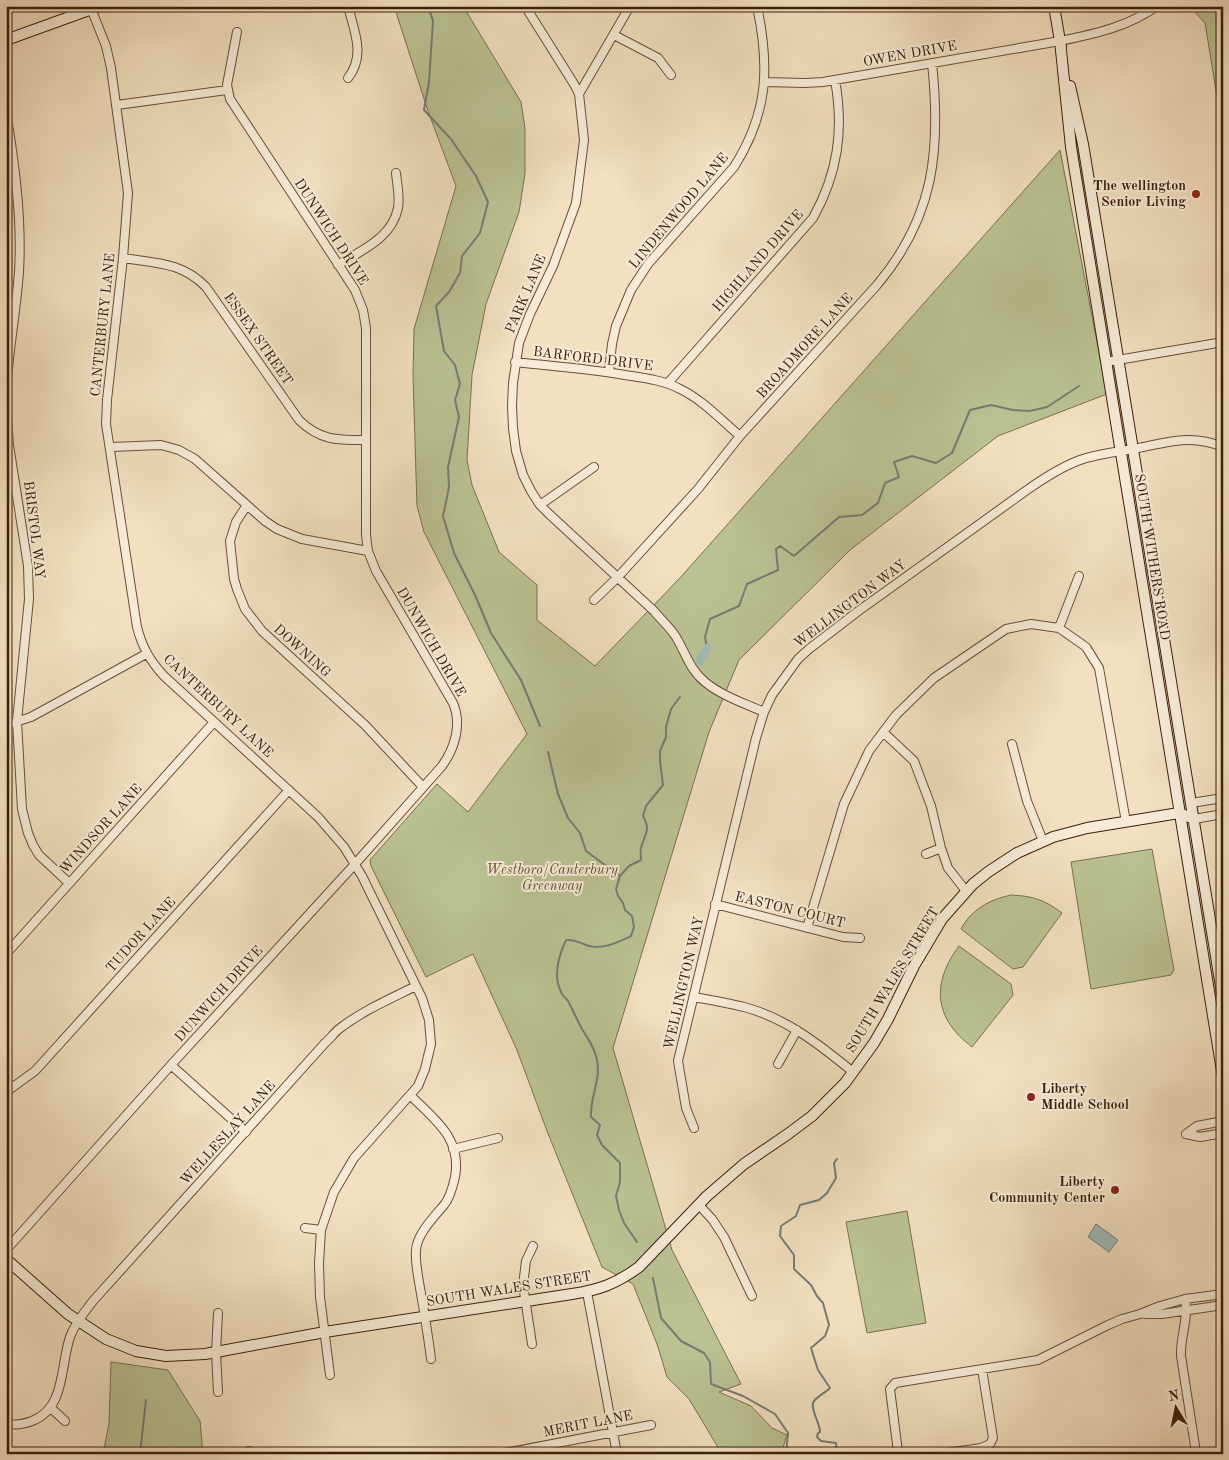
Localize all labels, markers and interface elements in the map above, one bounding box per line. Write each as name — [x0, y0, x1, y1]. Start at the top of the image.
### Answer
street label: OWEN DRIVE — [862, 39, 958, 69]
street label: LINDENWOOD LANE — [627, 151, 731, 271]
street label: DUNWICH DRIVE — [291, 176, 371, 288]
place label: The wellington Senior Living — [1093, 179, 1186, 209]
marker: The wellington Senior Living — [1190, 188, 1202, 200]
street label: HIGHLAND DRIVE — [710, 207, 806, 315]
street label: PARK LANE — [503, 252, 549, 336]
street label: CANTERBURY LANE — [89, 253, 117, 397]
street label: ESSEX STREET — [221, 290, 295, 388]
street label: BROADMORE LANE — [754, 291, 856, 401]
street label: BARFORD DRIVE — [532, 345, 654, 373]
street label: SOUTH WITHERS ROAD — [1132, 473, 1172, 641]
street label: BRISTOL WAY — [21, 480, 47, 580]
street label: WELLINGTON WAY — [791, 557, 909, 651]
street label: DUNWICH DRIVE — [394, 585, 468, 699]
street label: DOWNING — [271, 622, 333, 680]
street label: CANTERBURY LANE — [161, 652, 275, 760]
street label: WINDSOR LANE — [57, 782, 145, 876]
park label: Westboro/Canterbury Greenway — [486, 863, 619, 894]
street label: EASTON COURT — [733, 890, 847, 930]
street label: TUDOR LANE — [104, 895, 178, 975]
street label: SOUTH WALES STREET — [844, 905, 942, 1055]
street label: WELLINGTON WAY — [662, 915, 706, 1051]
street label: DUNWICH DRIVE — [172, 943, 266, 1045]
street label: WELLESLAY LANE — [178, 1078, 278, 1188]
place label: Liberty Middle School — [1041, 1082, 1129, 1112]
marker: Liberty Middle School — [1025, 1091, 1037, 1103]
place label: Liberty Community Center — [989, 1175, 1105, 1205]
marker: Liberty Community Center — [1109, 1184, 1121, 1196]
street label: SOUTH WALES STREET — [425, 1269, 593, 1309]
north arrow — [1152, 1382, 1202, 1432]
text: N — [1167, 1388, 1181, 1404]
street label: MERIT LANE — [542, 1408, 634, 1440]

